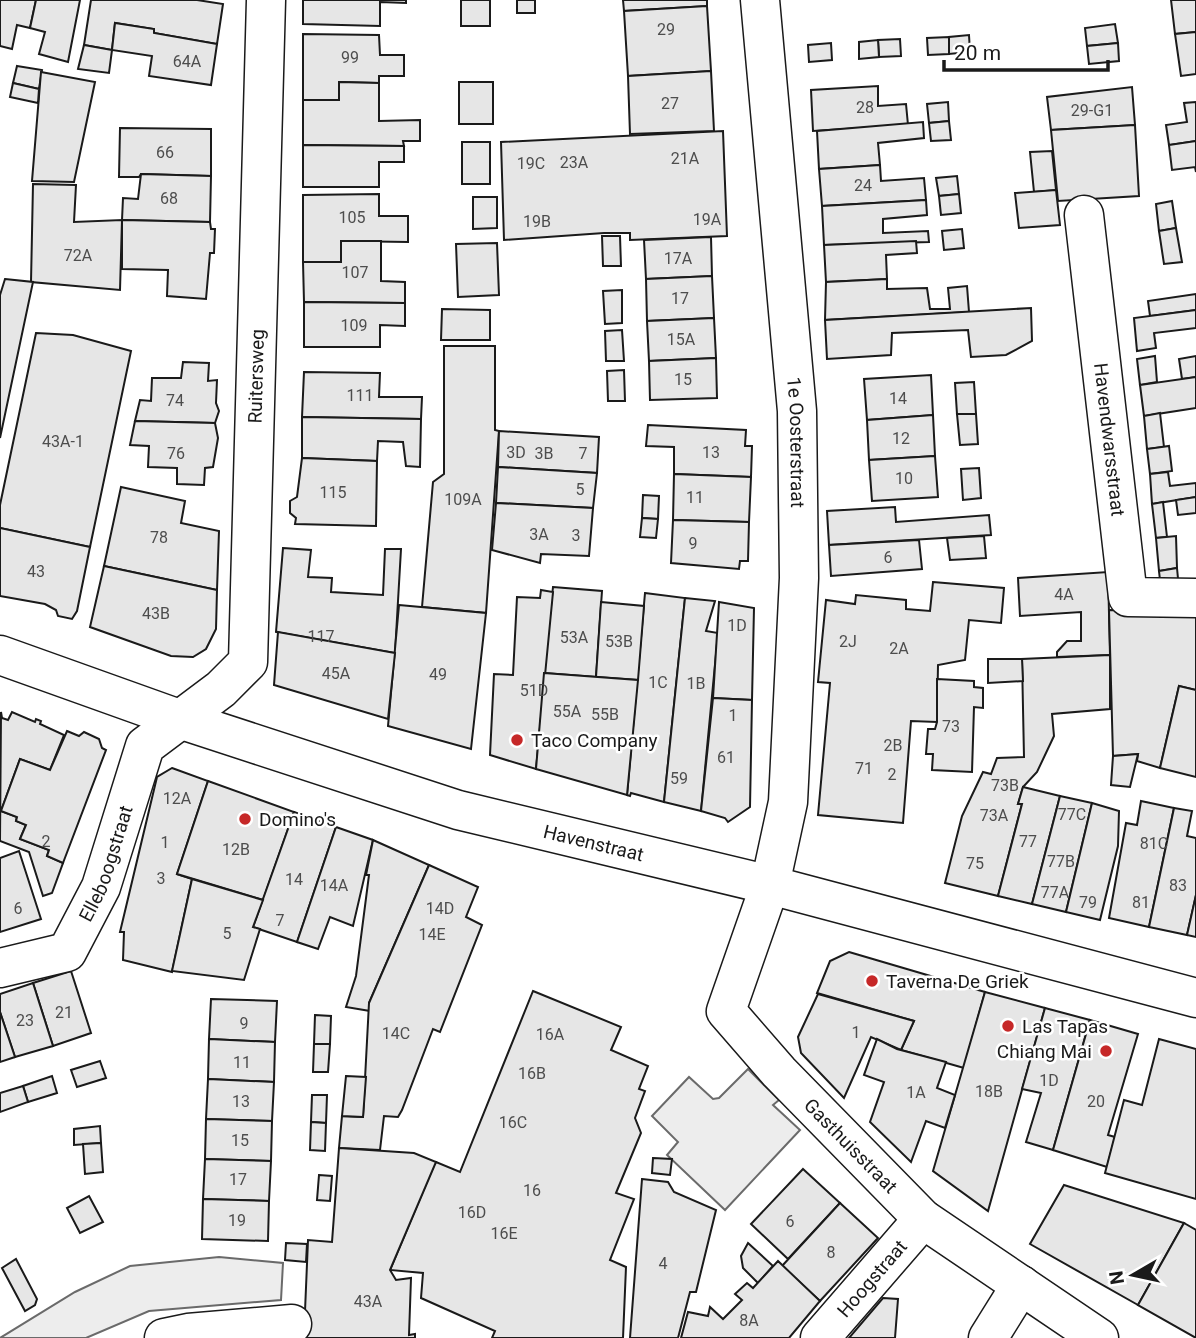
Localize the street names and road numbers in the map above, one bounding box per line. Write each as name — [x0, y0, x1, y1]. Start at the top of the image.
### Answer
street label: Ruitersweg — [243, 329, 269, 424]
street label: Havendwarsstraat — [1089, 362, 1130, 517]
street label: 1e Oosterstraat — [782, 376, 809, 508]
street label: Elleboogstraat — [74, 803, 138, 926]
street label: Havenstraat — [541, 820, 646, 866]
street label: Gasthuisstraat — [799, 1094, 902, 1198]
street label: Hoogstraat — [832, 1235, 912, 1322]

